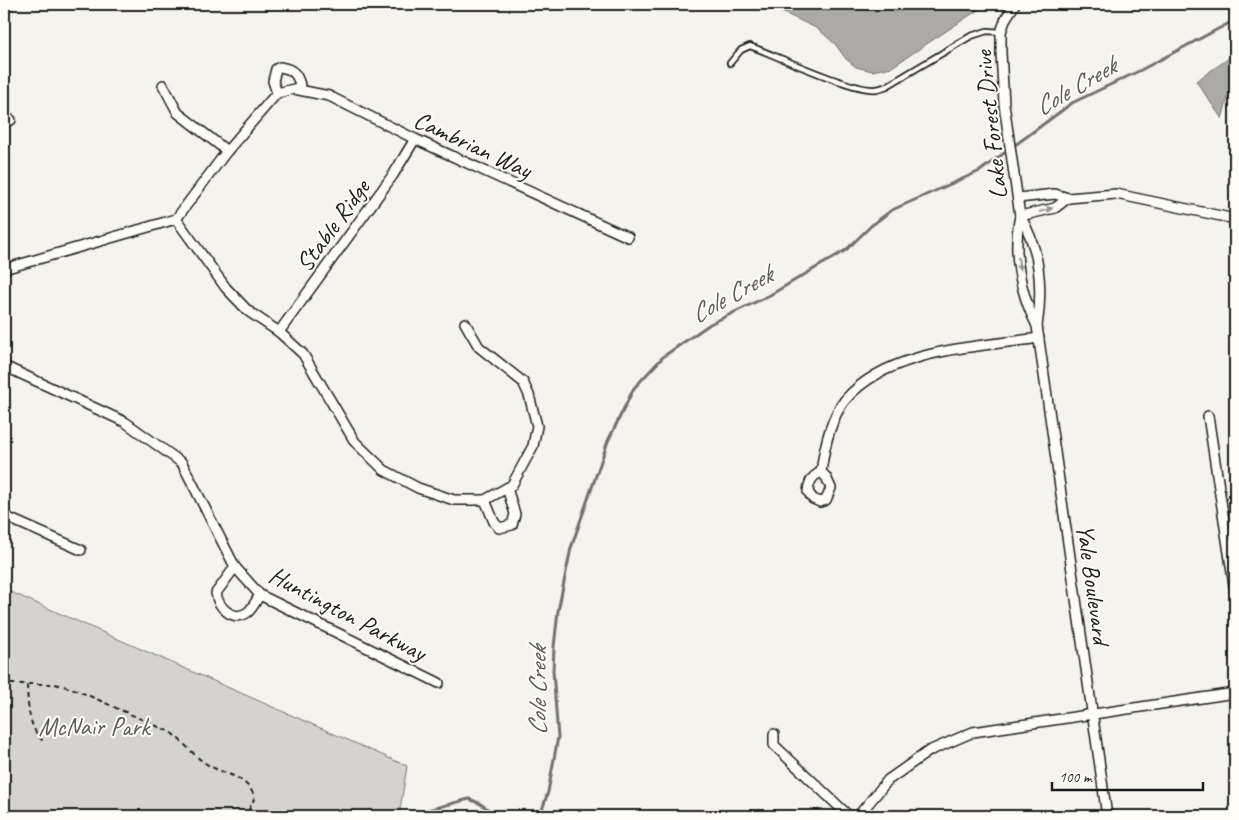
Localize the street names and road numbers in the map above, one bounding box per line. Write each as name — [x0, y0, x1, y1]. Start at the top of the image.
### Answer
street label: Lake Forest Drive — [967, 47, 1015, 201]
street label: Cambrian Way — [409, 104, 538, 187]
street label: Stable Ridge — [289, 172, 378, 278]
street label: Yale Boulevard — [1069, 522, 1118, 650]
street label: Huntington Parkway — [264, 559, 434, 670]

